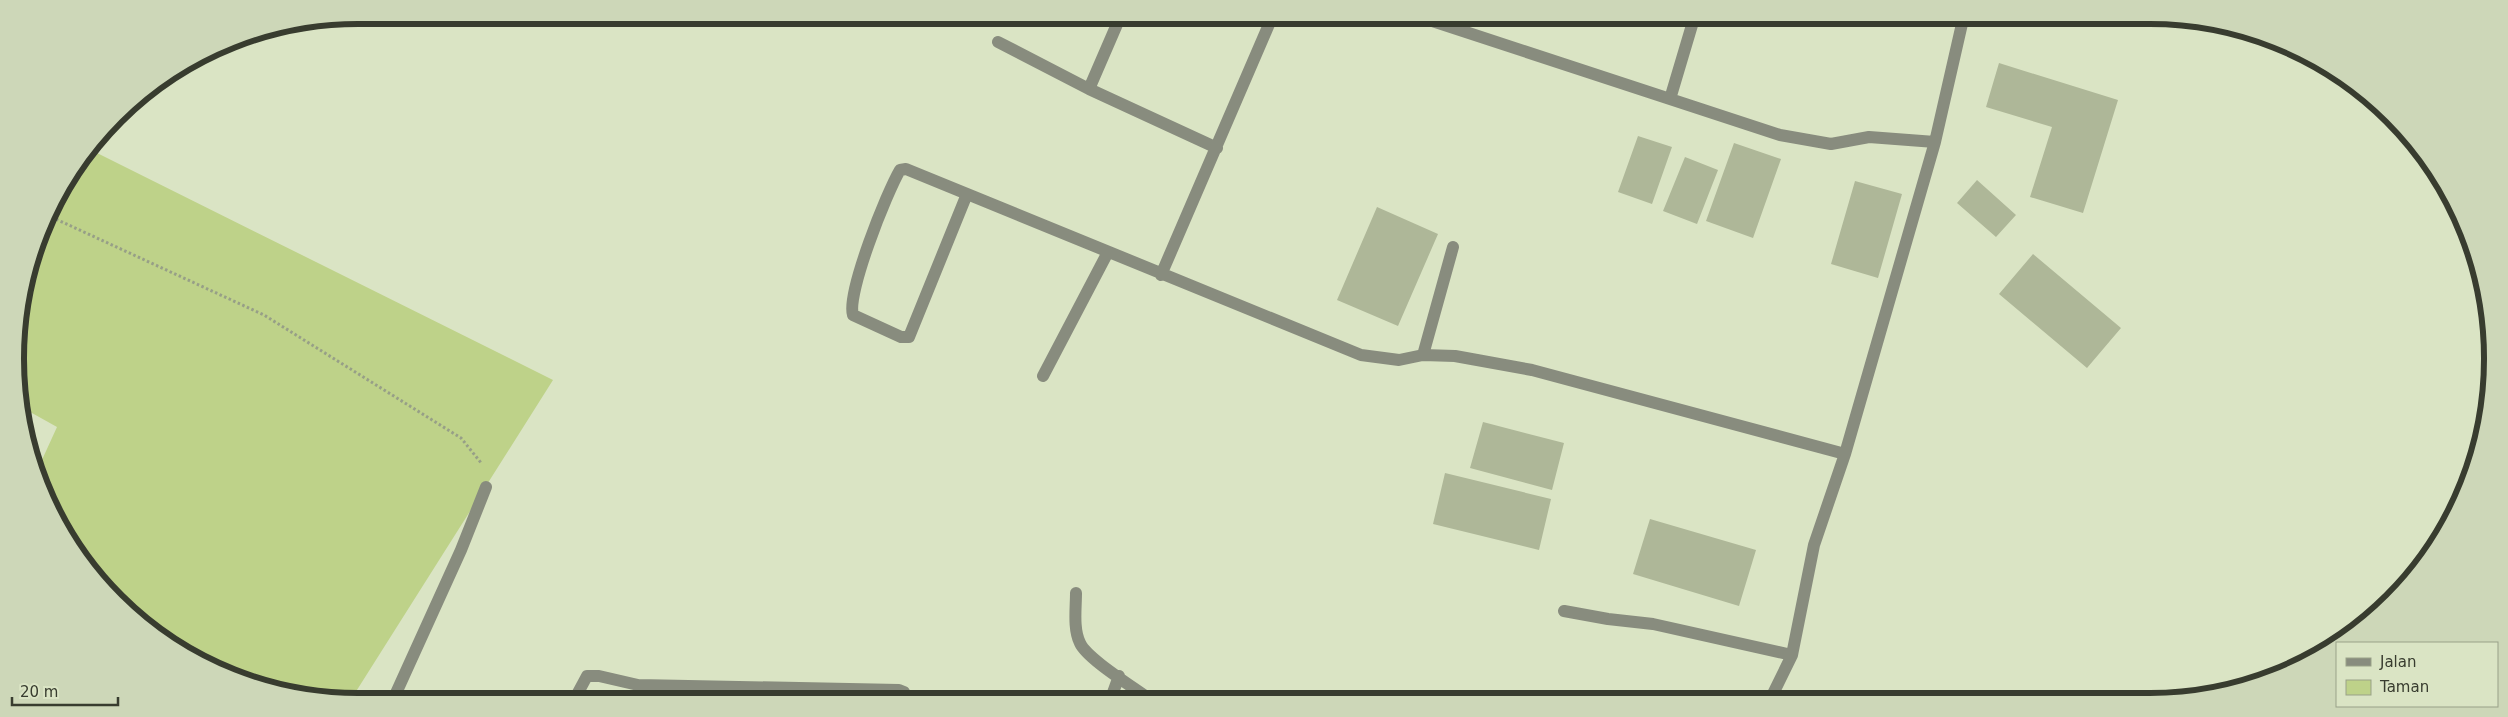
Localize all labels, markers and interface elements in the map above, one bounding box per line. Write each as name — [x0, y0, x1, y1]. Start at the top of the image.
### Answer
legend — [2336, 642, 2498, 707]
text: Jalan — [2379, 653, 2416, 671]
scale bar — [12, 674, 119, 706]
text: Taman — [2379, 678, 2429, 696]
text: 20 m — [20, 683, 58, 701]

